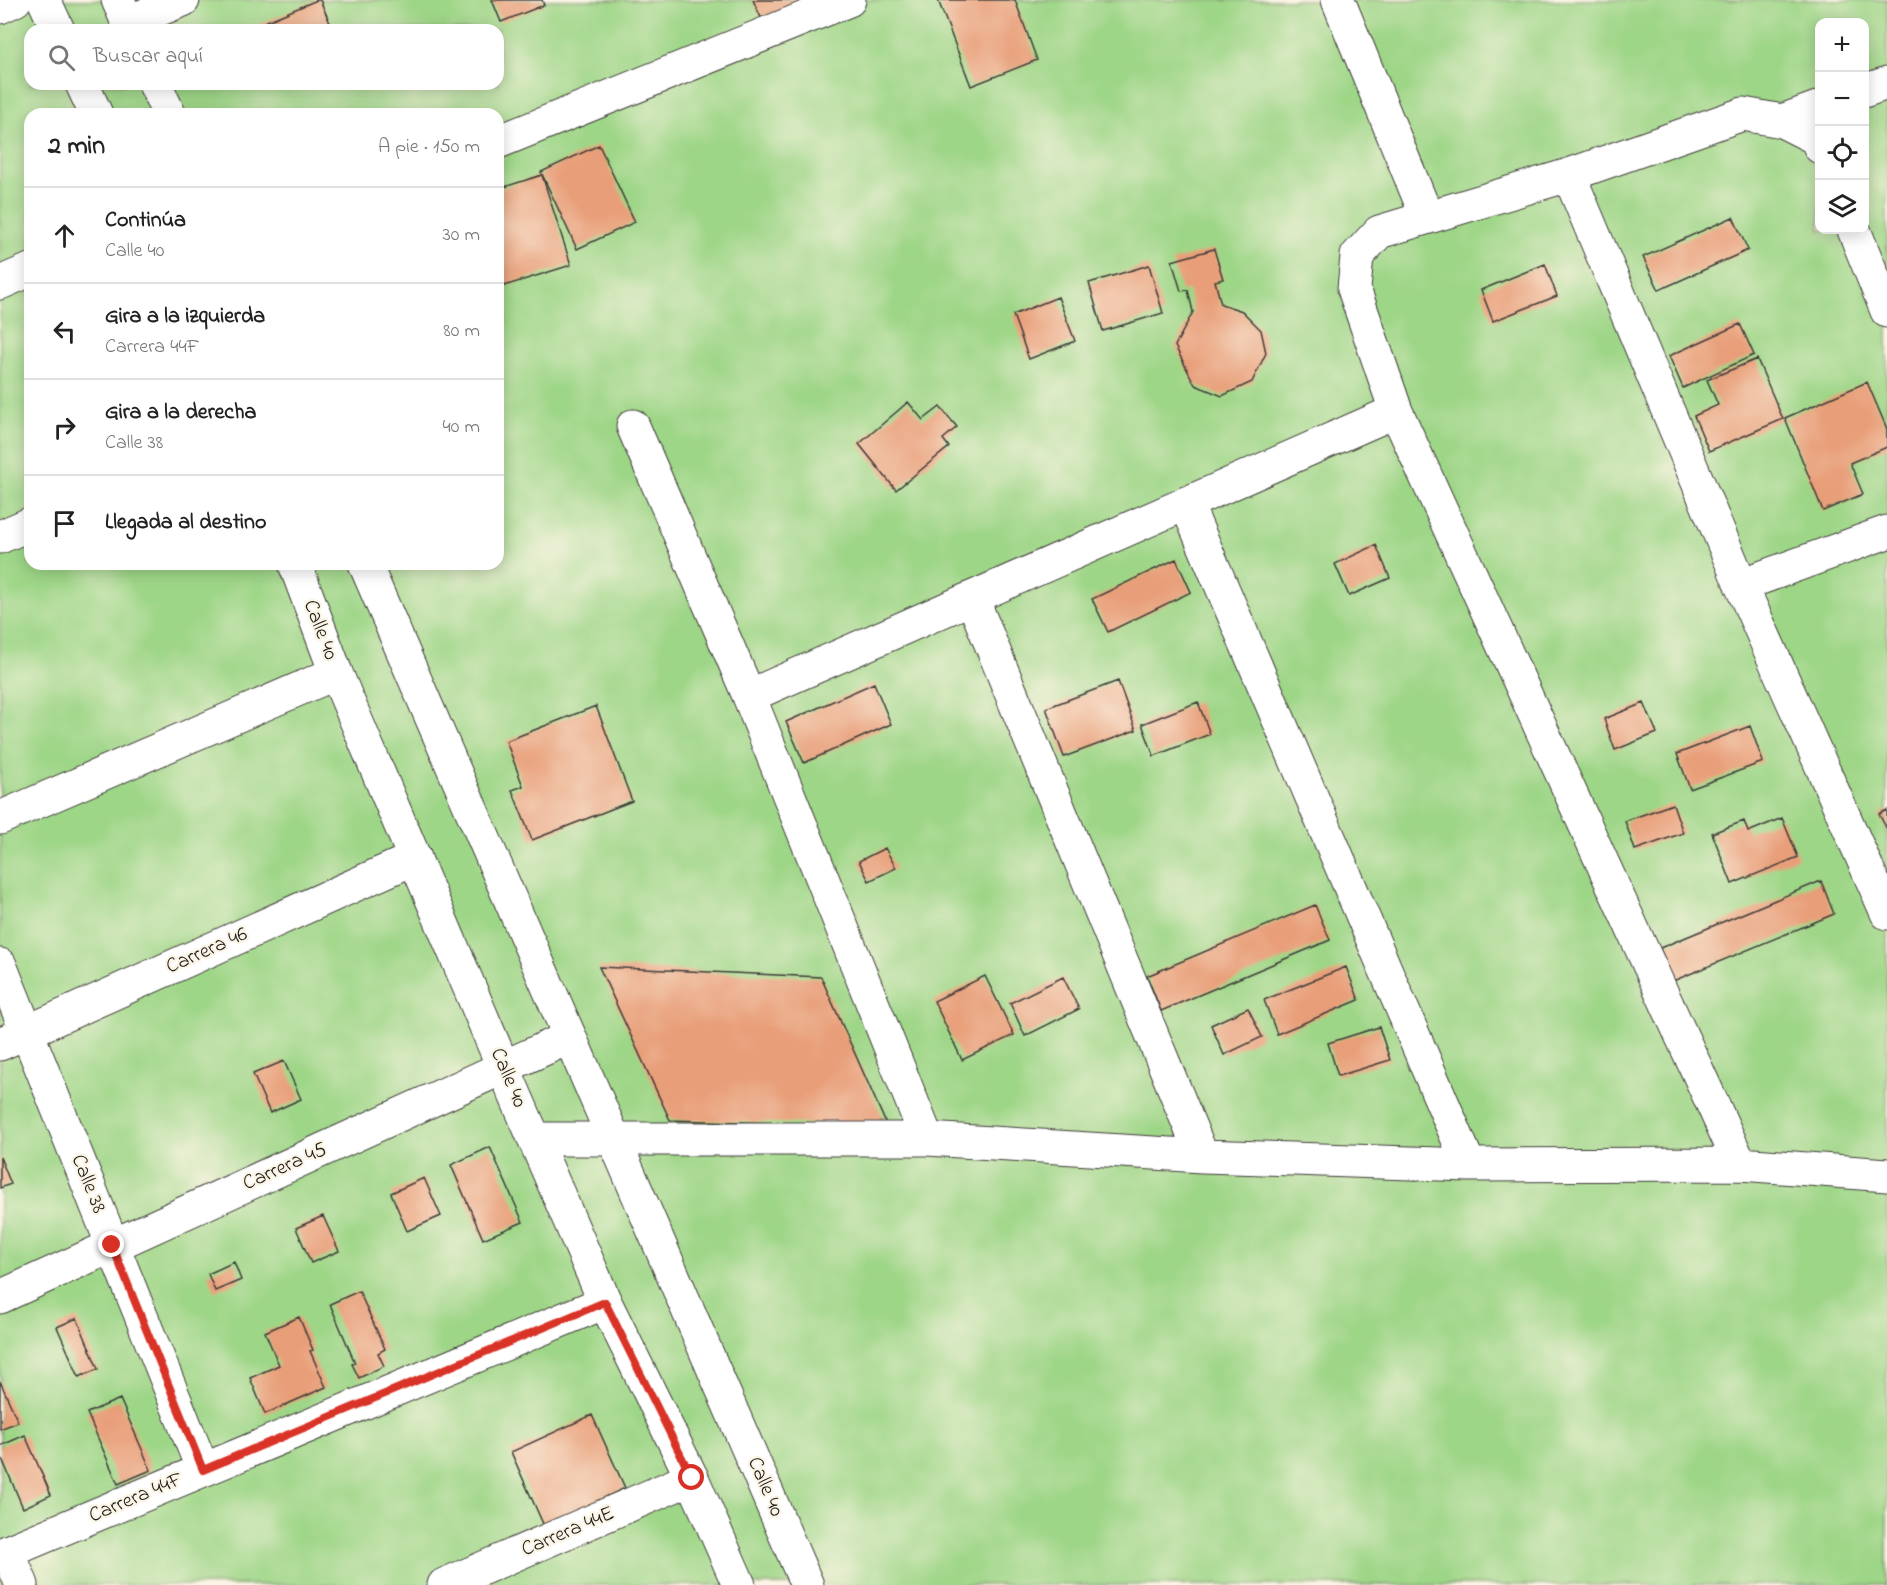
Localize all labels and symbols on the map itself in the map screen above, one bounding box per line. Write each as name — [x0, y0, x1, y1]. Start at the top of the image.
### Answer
street label: Calle 40 — [295, 596, 345, 664]
street label: Carrera 46 — [161, 920, 253, 982]
street label: Calle 40 — [482, 1043, 534, 1113]
street label: Carrera 45 — [238, 1135, 332, 1199]
street label: Calle 38 — [63, 1150, 113, 1218]
route end — [98, 1231, 124, 1257]
street label: Calle 40 — [739, 1452, 791, 1522]
route start — [678, 1464, 704, 1490]
street label: Carrera 44F — [84, 1465, 188, 1531]
street label: Carrera 44E — [517, 1499, 619, 1565]

